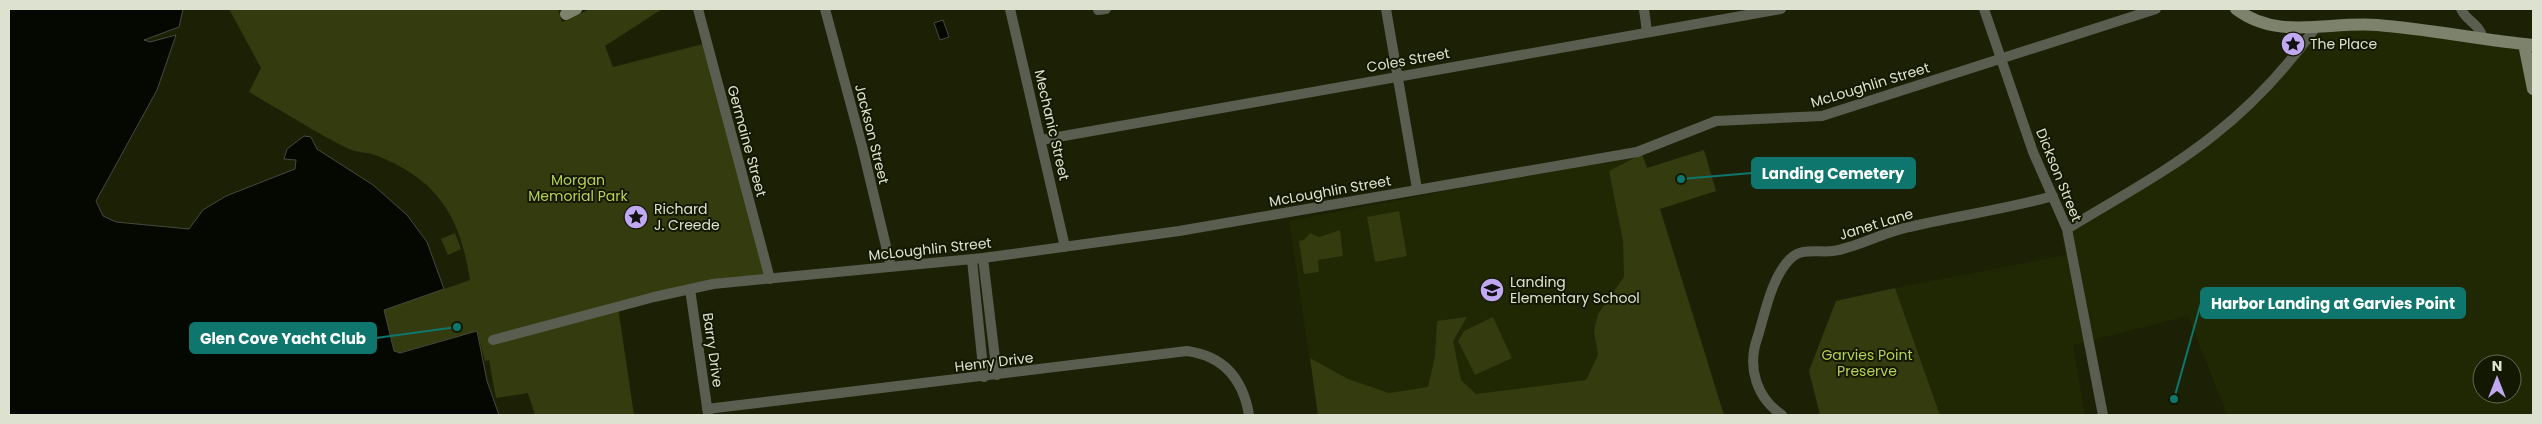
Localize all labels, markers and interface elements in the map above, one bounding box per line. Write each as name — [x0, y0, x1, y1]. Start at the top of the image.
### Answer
place icon: The Place — [2280, 31, 2306, 57]
place label: The Place — [2310, 34, 2377, 54]
street label: Coles Street — [1365, 43, 1451, 77]
street label: McLoughlin Street — [1808, 57, 1932, 113]
street label: Mechanic Street — [1030, 68, 1074, 182]
street label: Jackson Street — [850, 82, 894, 186]
street label: Germaine Street — [723, 83, 771, 199]
street label: Dickson Street — [2031, 125, 2087, 225]
callout: Landing Cemetery — [1752, 158, 1915, 188]
text: Landing Cemetery — [1762, 163, 1905, 184]
park label: Morgan Memorial Park — [528, 170, 628, 206]
street label: McLoughlin Street — [1267, 170, 1393, 212]
place label: Richard J. Creede — [654, 199, 720, 235]
street label: Janet Lane — [1836, 203, 1916, 245]
place icon: Richard J. Creede — [623, 204, 649, 230]
street label: McLoughlin Street — [868, 233, 992, 265]
place label: Landing Elementary School — [1510, 272, 1640, 308]
school or university icon: Landing Elementary School — [1479, 277, 1505, 303]
callout: Harbor Landing at Garvies Point — [2201, 288, 2465, 318]
text: Harbor Landing at Garvies Point — [2211, 293, 2455, 314]
street label: Barry Drive — [698, 311, 728, 389]
callout: Glen Cove Yacht Club — [190, 323, 376, 353]
text: Glen Cove Yacht Club — [200, 328, 366, 349]
park label: Garvies Point Preserve — [1821, 345, 1913, 381]
street label: Henry Drive — [953, 347, 1035, 377]
north arrow — [2472, 354, 2522, 404]
text: N — [2492, 356, 2502, 376]

